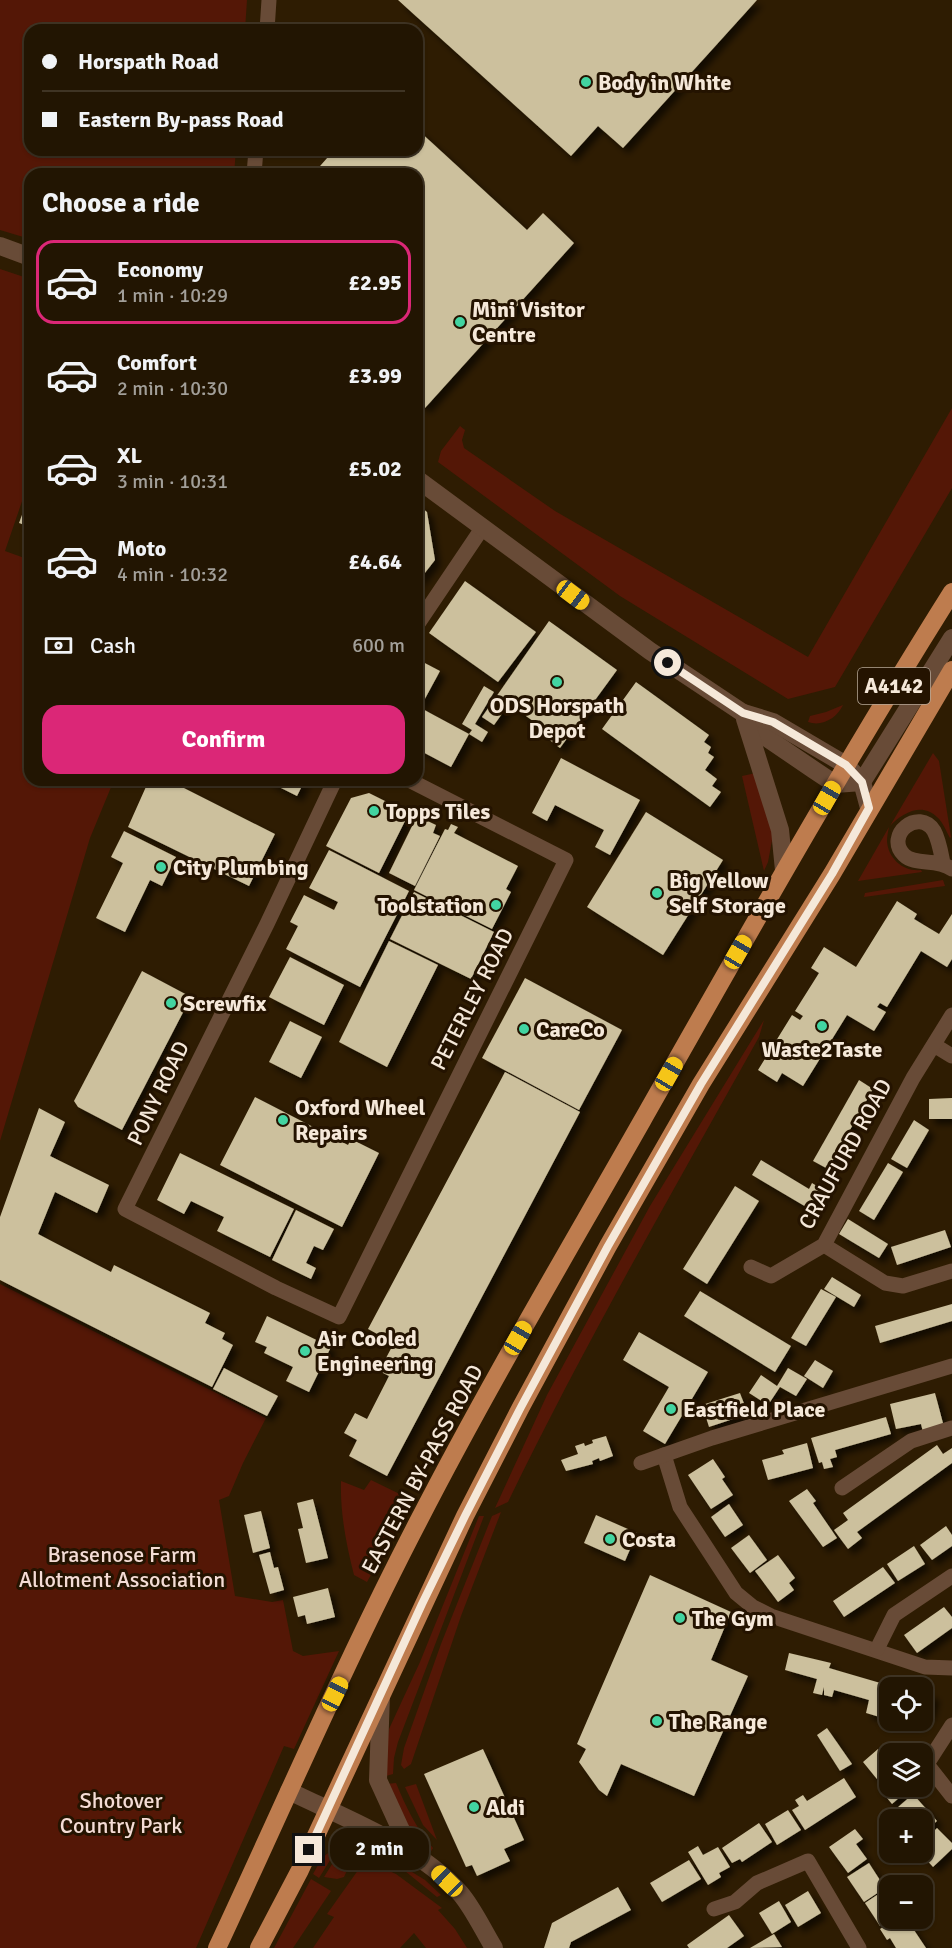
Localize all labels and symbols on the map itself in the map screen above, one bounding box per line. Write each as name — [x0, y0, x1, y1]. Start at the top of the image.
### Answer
place label: Body in White — [598, 69, 731, 96]
marker: Body in White — [579, 75, 593, 89]
place label: Mini Visitor Centre — [472, 296, 585, 348]
marker: Mini Visitor Centre — [453, 315, 467, 329]
car — [553, 577, 593, 613]
route start — [654, 649, 681, 676]
road number: A4142 — [858, 668, 930, 704]
marker: ODS Horspath Depot — [550, 675, 564, 689]
place label: ODS Horspath Depot — [490, 692, 624, 744]
car — [810, 778, 844, 818]
place label: Topps Tiles — [386, 798, 490, 825]
marker: Topps Tiles — [367, 804, 381, 818]
place label: City Plumbing — [173, 854, 309, 881]
marker: City Plumbing — [154, 860, 168, 874]
place label: Big Yellow Self Storage — [669, 867, 786, 919]
marker: Big Yellow Self Storage — [650, 886, 664, 900]
place label: Toolstation — [377, 892, 484, 919]
marker: Toolstation — [489, 898, 503, 912]
street label: PETERLEY ROAD — [425, 923, 519, 1075]
car — [721, 932, 755, 972]
place label: Screwfix — [183, 990, 267, 1017]
marker: Screwfix — [164, 996, 178, 1010]
place label: CareCo — [536, 1016, 605, 1043]
marker: Waste2Taste — [815, 1019, 829, 1033]
marker: CareCo — [517, 1022, 531, 1036]
street label: PONY ROAD — [121, 1036, 195, 1150]
place label: Waste2Taste — [762, 1036, 882, 1063]
car — [652, 1054, 686, 1094]
street label: CRAUFURD ROAD — [793, 1074, 897, 1234]
place label: Oxford Wheel Repairs — [295, 1094, 426, 1146]
marker: Oxford Wheel Repairs — [276, 1113, 290, 1127]
car — [501, 1318, 535, 1358]
place label: Air Cooled Engineering — [317, 1325, 434, 1377]
marker: Air Cooled Engineering — [298, 1344, 312, 1358]
street label: EASTERN BY-PASS ROAD — [355, 1360, 489, 1578]
place label: Eastfield Place — [683, 1396, 825, 1423]
marker: Eastfield Place — [664, 1402, 678, 1416]
place label: Costa — [622, 1526, 676, 1553]
marker: Costa — [603, 1532, 617, 1546]
park label: Brasenose Farm Allotment Association — [19, 1541, 225, 1593]
place label: The Gym — [692, 1605, 774, 1632]
marker: The Gym — [673, 1611, 687, 1625]
car — [319, 1674, 351, 1714]
place label: The Range — [669, 1708, 767, 1735]
marker: The Range — [650, 1714, 664, 1728]
park label: Shotover Country Park — [60, 1787, 182, 1839]
place label: Aldi — [486, 1794, 525, 1821]
marker: Aldi — [467, 1800, 481, 1814]
callout: 2 min — [330, 1829, 429, 1871]
route end — [295, 1836, 322, 1863]
car — [428, 1862, 466, 1900]

